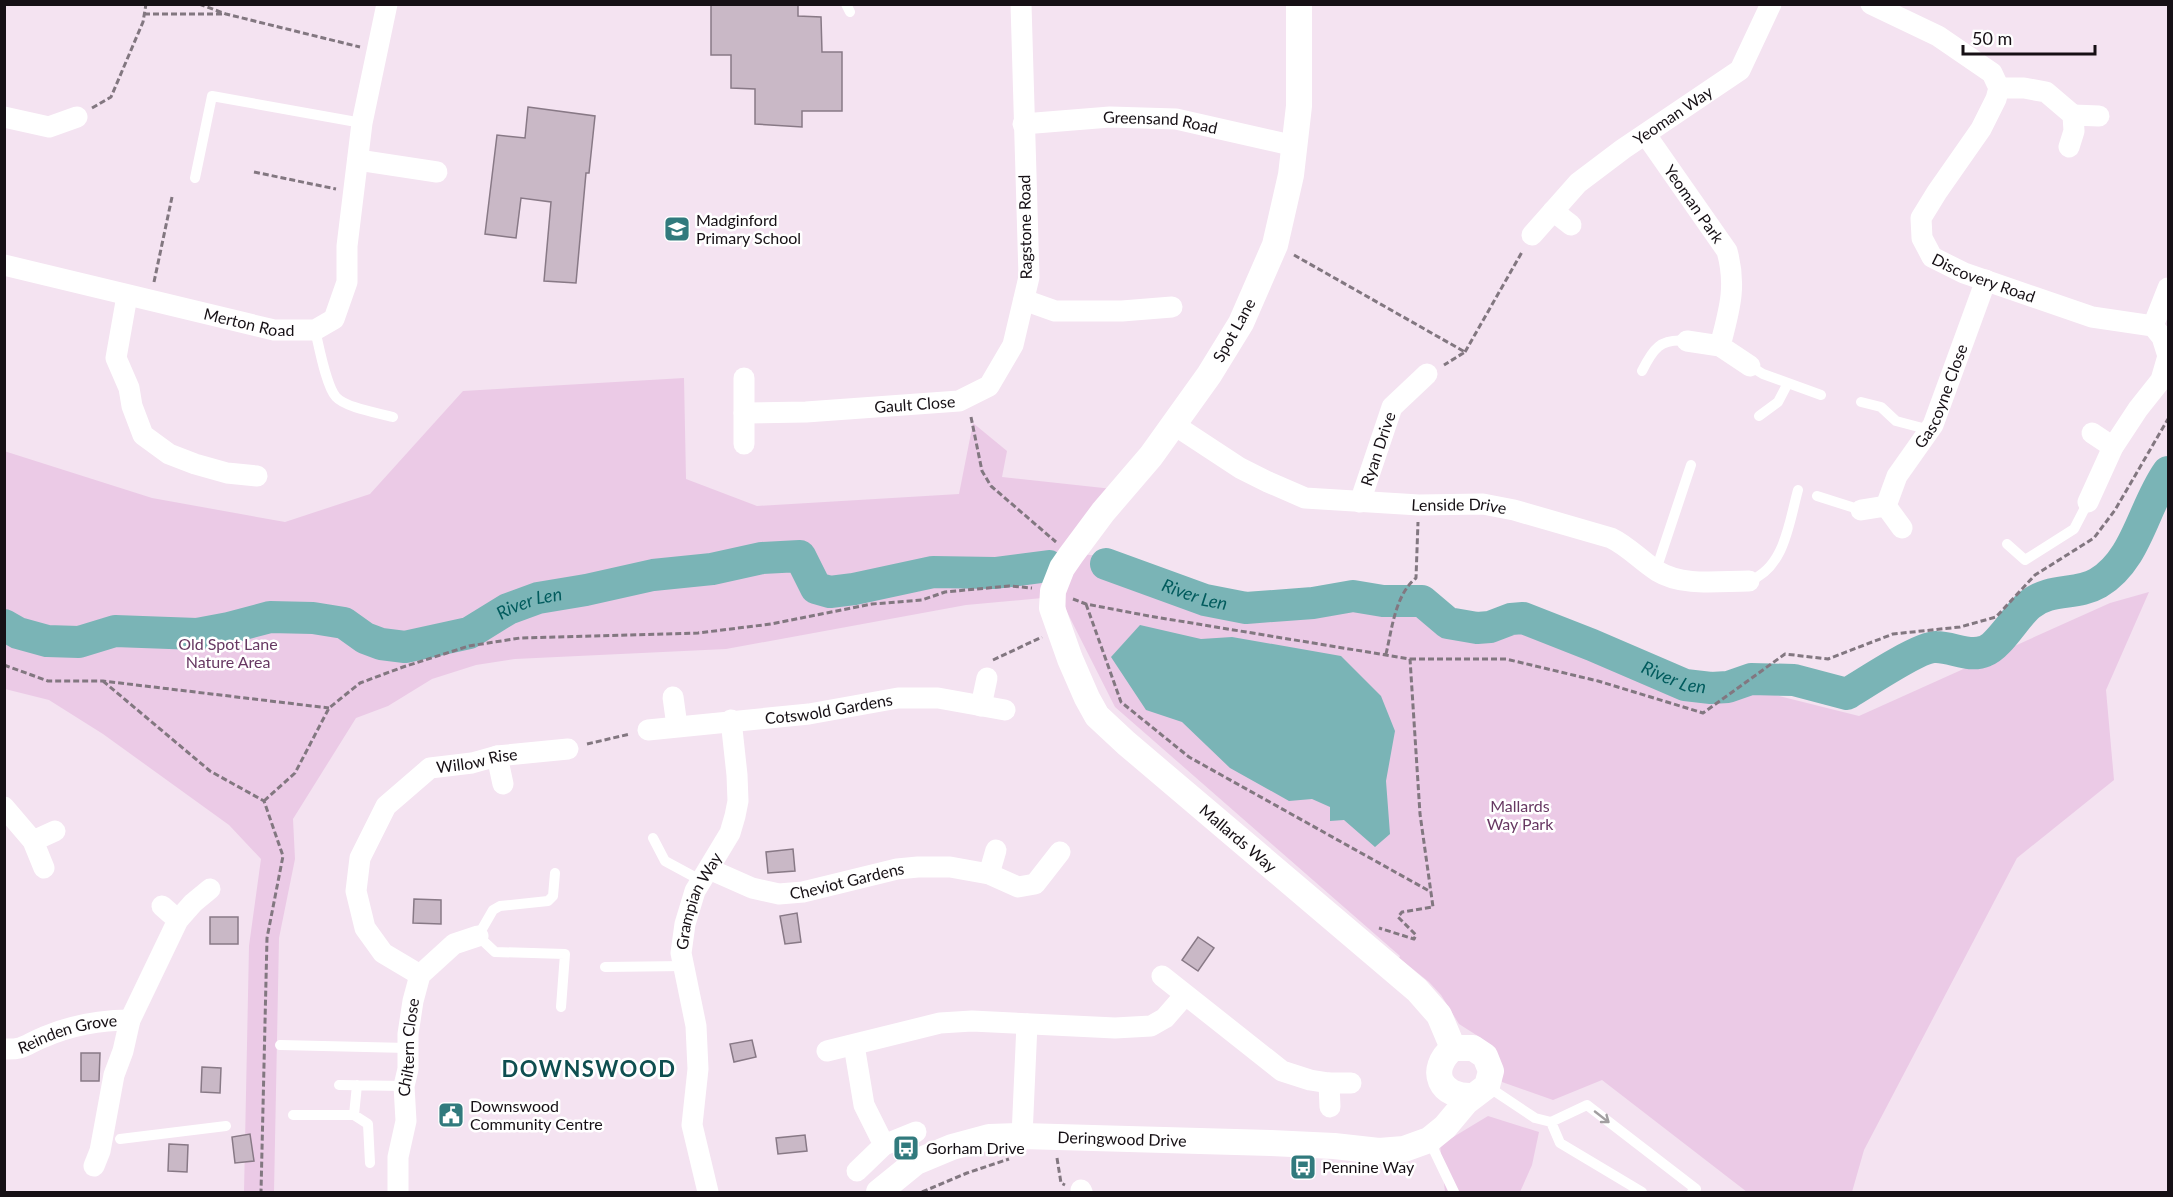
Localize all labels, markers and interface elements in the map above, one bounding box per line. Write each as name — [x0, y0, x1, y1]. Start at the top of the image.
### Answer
scale bar — [1963, 18, 2095, 56]
text: 50 m — [1972, 27, 2012, 49]
street label: Yeoman Way — [1629, 81, 1716, 148]
street label: Greensand Road — [1102, 107, 1220, 137]
street label: Yeoman Park — [1661, 161, 1729, 247]
street label: Ragstone Road — [1014, 174, 1035, 280]
place label: Madginford Primary School — [696, 210, 801, 247]
school or university icon: Madginford Primary School — [662, 214, 692, 244]
street label: Discovery Road — [1929, 249, 2038, 306]
street label: Spot Lane — [1208, 295, 1259, 365]
street label: Merton Road — [202, 303, 294, 340]
street label: Gascoyne Close — [1910, 341, 1971, 452]
street label: Gault Close — [874, 391, 956, 416]
street label: Ryan Drive — [1356, 409, 1399, 488]
street label: Lenside Drive — [1411, 494, 1508, 517]
water label: River Len — [1159, 573, 1229, 614]
water label: River Len — [492, 582, 563, 624]
park label: Old Spot Lane Nature Area — [178, 634, 278, 671]
water label: River Len — [1638, 656, 1707, 697]
street label: Cotswold Gardens — [764, 689, 894, 727]
street label: Willow Rise — [435, 744, 518, 776]
park label: Mallards Way Park — [1487, 796, 1554, 833]
street label: Mallards Way — [1196, 800, 1282, 876]
street label: Grampian Way — [672, 848, 725, 951]
street label: Cheviot Gardens — [789, 858, 905, 902]
street label: Chiltern Close — [394, 997, 422, 1097]
street label: Reinden Grove — [15, 1010, 118, 1057]
district label: DOWNSWOOD — [502, 1055, 676, 1082]
place label: Downswood Community Centre — [470, 1096, 603, 1133]
public building icon: Downswood Community Centre — [436, 1100, 466, 1130]
one-way arrow — [1594, 1110, 1610, 1123]
street label: Deringwood Drive — [1057, 1127, 1187, 1150]
bus stop icon: Gorham Drive — [891, 1133, 921, 1163]
place label: Gorham Drive — [926, 1138, 1025, 1157]
bus stop icon: Pennine Way — [1288, 1152, 1318, 1182]
place label: Pennine Way — [1322, 1157, 1415, 1176]

